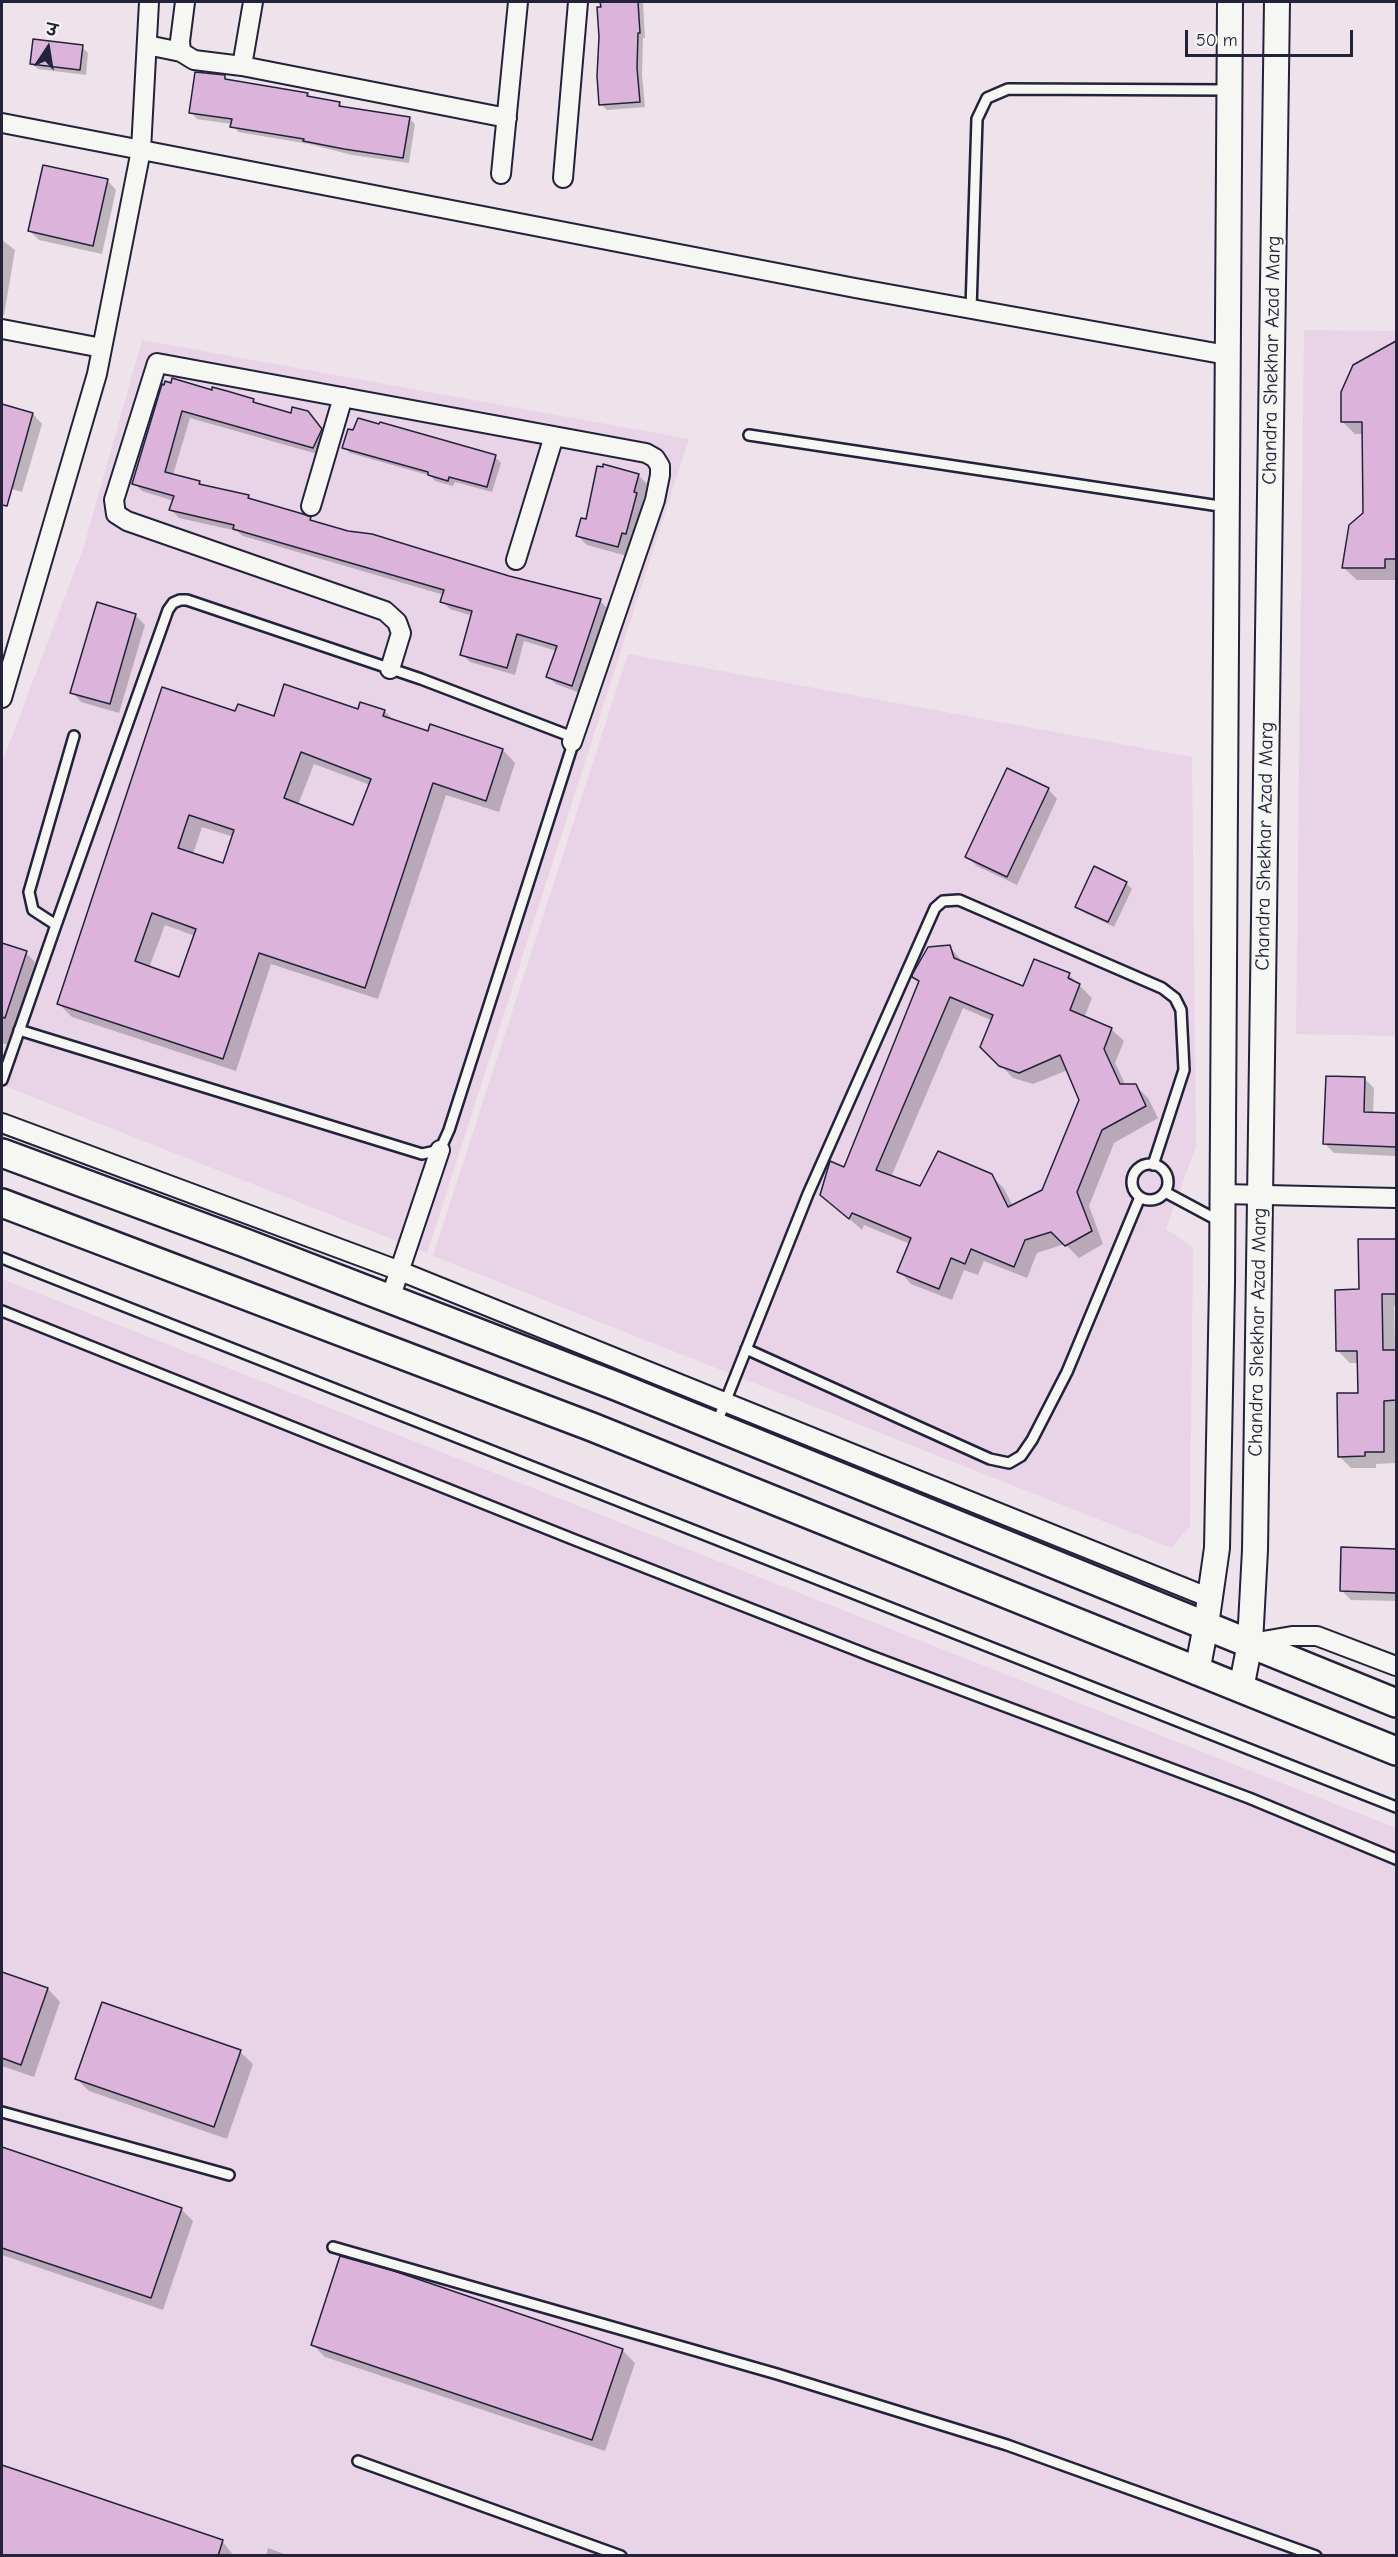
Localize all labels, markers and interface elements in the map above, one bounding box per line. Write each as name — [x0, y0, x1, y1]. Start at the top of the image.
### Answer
north arrow — [18, 18, 78, 78]
scale bar — [1188, 18, 1356, 56]
text: उ — [45, 20, 59, 40]
text: 50 m — [1196, 30, 1238, 51]
street label: Chandra Shekhar Azad Marg — [1258, 235, 1286, 485]
street label: Chandra Shekhar Azad Marg — [1251, 721, 1279, 971]
street label: Chandra Shekhar Azad Marg — [1244, 1207, 1272, 1457]

